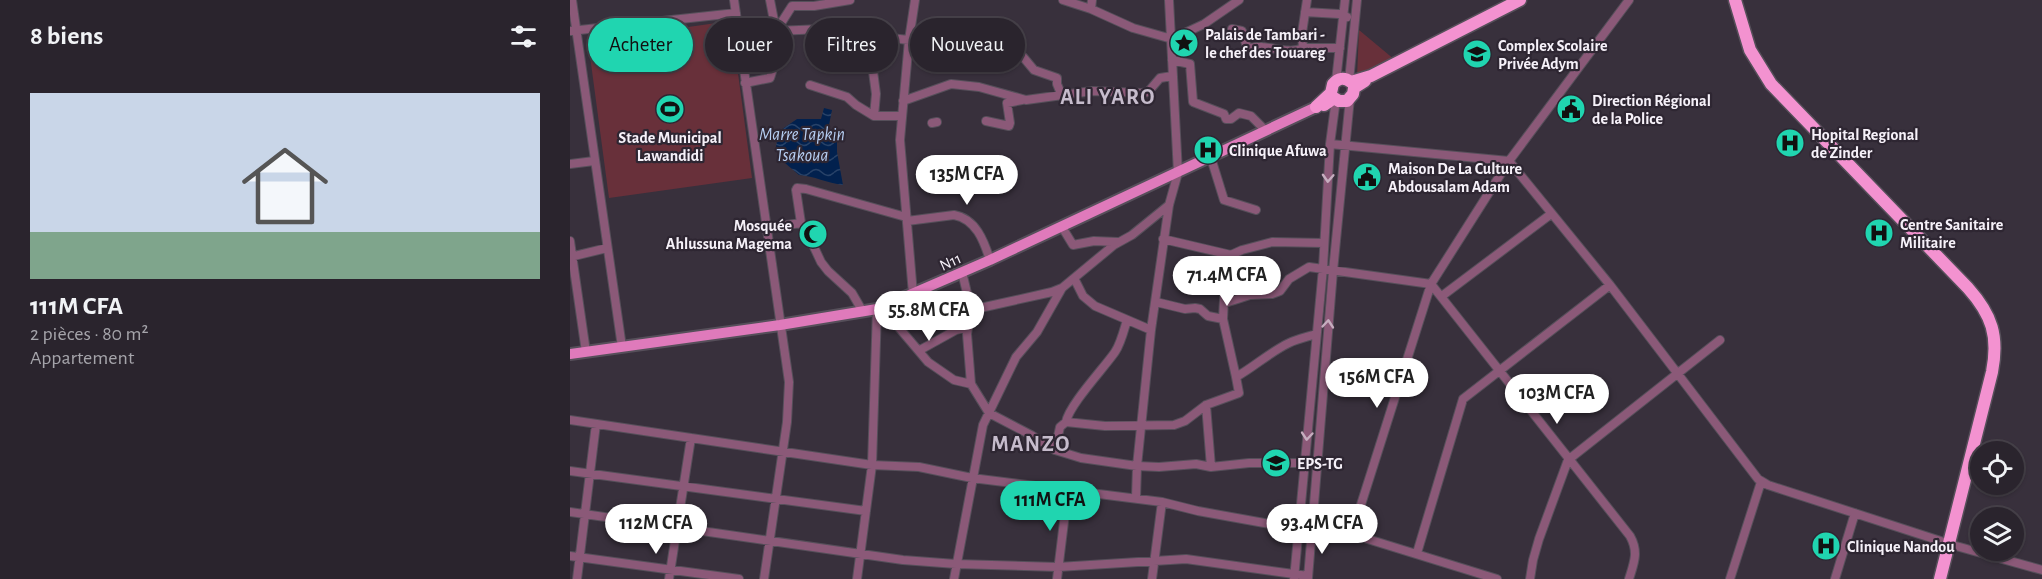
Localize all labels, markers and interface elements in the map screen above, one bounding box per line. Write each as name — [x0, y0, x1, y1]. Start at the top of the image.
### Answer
chip: Acheter — [588, 18, 693, 72]
chip: Louer — [705, 18, 793, 72]
chip: Filtres — [805, 18, 898, 72]
chip: Nouveau — [910, 18, 1025, 72]
icon: filters — [507, 20, 540, 53]
text: 8 biens — [30, 23, 103, 49]
place icon: Palais de Tambari - le chef des Touareg — [1168, 27, 1200, 59]
place label: Palais de Tambari - le chef des Touareg — [1205, 27, 1326, 61]
school or university icon: Complex Scolaire Privée Adym — [1461, 38, 1493, 70]
place label: Complex Scolaire Privée Adym — [1498, 38, 1608, 73]
district label: ALI YARO — [1060, 86, 1156, 108]
sports icon: Stade Municipal Lawandidi — [654, 93, 686, 125]
public building icon: Direction Régional de la Police — [1555, 93, 1587, 125]
place label: Direction Régional de la Police — [1592, 93, 1711, 127]
water label: Marre Tapkin Tsakoua — [759, 126, 845, 165]
hospital icon: Hopital Regional de Zinder — [1774, 127, 1806, 159]
place label: Hopital Regional de Zinder — [1811, 127, 1919, 161]
place label: Stade Municipal Lawandidi — [618, 130, 722, 164]
icon: home — [231, 132, 339, 240]
hospital icon: Clinique Afuwa — [1192, 134, 1224, 166]
place label: Clinique Afuwa — [1229, 143, 1327, 159]
pin: 135M CFA — [905, 155, 1029, 206]
public building icon: Maison De La Culture Abdousalam Adam — [1351, 161, 1383, 193]
place label: Maison De La Culture Abdousalam Adam — [1388, 161, 1523, 195]
text: 135M CFA — [930, 164, 1004, 184]
one-way arrow — [1322, 174, 1335, 183]
hospital icon: Centre Sanitaire Militaire — [1863, 217, 1895, 249]
place label: Centre Sanitaire Militaire — [1900, 217, 2004, 251]
place label: Mosquée Ahlussuna Magema — [666, 218, 792, 252]
mosque icon: Mosquée Ahlussuna Magema — [797, 218, 829, 250]
street label: N11 — [937, 250, 964, 274]
pin: 71.4M CFA — [1158, 256, 1296, 307]
text: 71.4M CFA — [1187, 265, 1267, 285]
pin: 55.8M CFA — [860, 291, 998, 342]
text: 111M CFA — [30, 293, 123, 319]
text: 55.8M CFA — [888, 300, 970, 320]
one-way arrow — [1321, 319, 1334, 329]
text: 2 pièces · 80 m² — [30, 324, 148, 344]
text: Appartement — [30, 348, 134, 368]
pin: 156M CFA — [1315, 358, 1439, 409]
text: 156M CFA — [1339, 367, 1415, 387]
pin: 103M CFA — [1495, 374, 1619, 425]
text: 103M CFA — [1519, 383, 1595, 403]
one-way arrow — [1301, 431, 1314, 440]
district label: MANZO — [991, 433, 1071, 455]
map controls — [1970, 441, 2024, 561]
button: locate — [1970, 441, 2024, 495]
school or university icon: EPS-TG — [1260, 447, 1292, 479]
place label: EPS-TG — [1297, 456, 1343, 472]
pin: 111M CFA — [988, 481, 1112, 532]
text: 111M CFA — [1014, 490, 1086, 510]
pin: 112M CFA — [594, 504, 718, 555]
pin: 93.4M CFA — [1253, 504, 1391, 555]
button: layers — [1970, 507, 2024, 561]
text: 112M CFA — [619, 513, 693, 533]
text: 93.4M CFA — [1281, 513, 1363, 533]
hospital icon: Clinique Nandou — [1810, 530, 1842, 562]
place label: Clinique Nandou — [1847, 539, 1955, 555]

